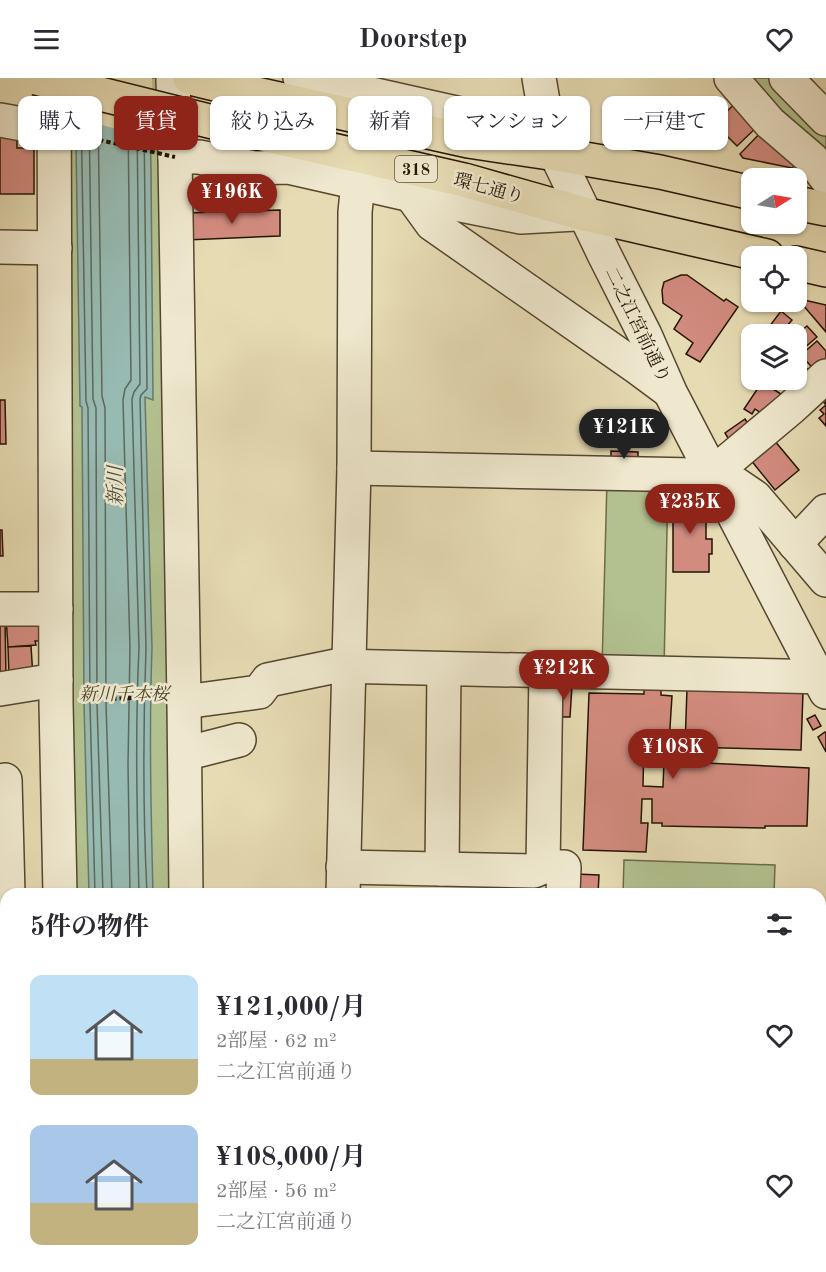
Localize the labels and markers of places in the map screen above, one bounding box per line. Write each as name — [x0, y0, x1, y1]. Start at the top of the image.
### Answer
pin: ¥196K — [190, 174, 274, 225]
pin: ¥121K — [582, 409, 666, 460]
pin: ¥235K — [648, 484, 732, 535]
pin: ¥212K — [522, 650, 606, 701]
pin: ¥108K — [631, 729, 715, 780]

